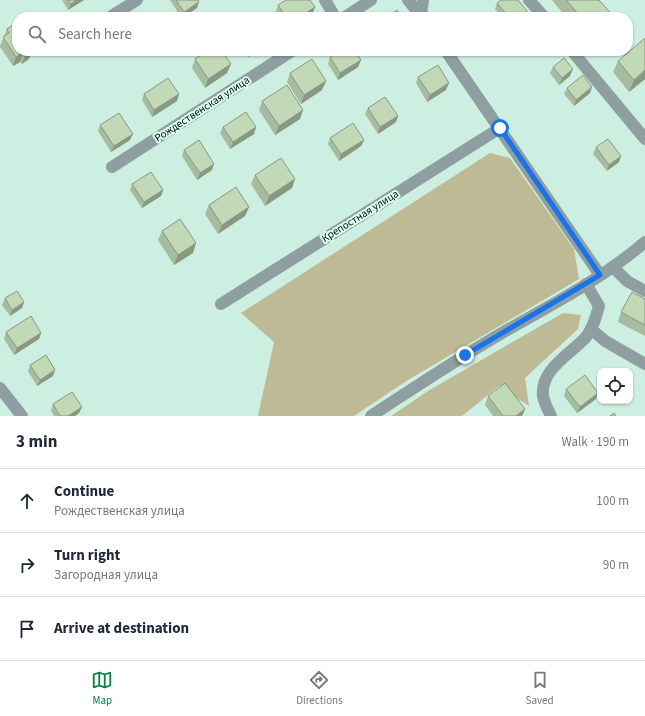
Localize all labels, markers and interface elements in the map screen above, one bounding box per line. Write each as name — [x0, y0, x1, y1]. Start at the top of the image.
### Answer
search box — [12, 12, 633, 56]
icon: search — [26, 23, 48, 45]
text: Search here — [58, 24, 132, 45]
street label: Рождественская улица — [151, 73, 253, 145]
route start — [491, 119, 509, 137]
street label: Крепостная улица — [319, 186, 401, 246]
route end — [456, 346, 474, 364]
map controls — [597, 368, 633, 404]
button: locate — [597, 368, 633, 404]
text: 3 min — [16, 430, 57, 454]
text: Walk · 190 m — [561, 433, 629, 451]
text: Continue — [54, 481, 114, 502]
icon: ahead — [16, 490, 38, 512]
text: 100 m — [596, 492, 629, 510]
text: Рождественская улица — [54, 502, 185, 520]
text: Turn right — [54, 545, 120, 566]
icon: right — [16, 554, 38, 576]
text: 90 m — [603, 556, 629, 574]
text: Загородная улица — [54, 566, 158, 584]
icon: arrive — [16, 618, 38, 640]
text: Arrive at destination — [54, 618, 189, 639]
tab: Map — [91, 669, 113, 708]
tab: Directions — [296, 669, 343, 708]
tab: Saved — [526, 669, 554, 708]

